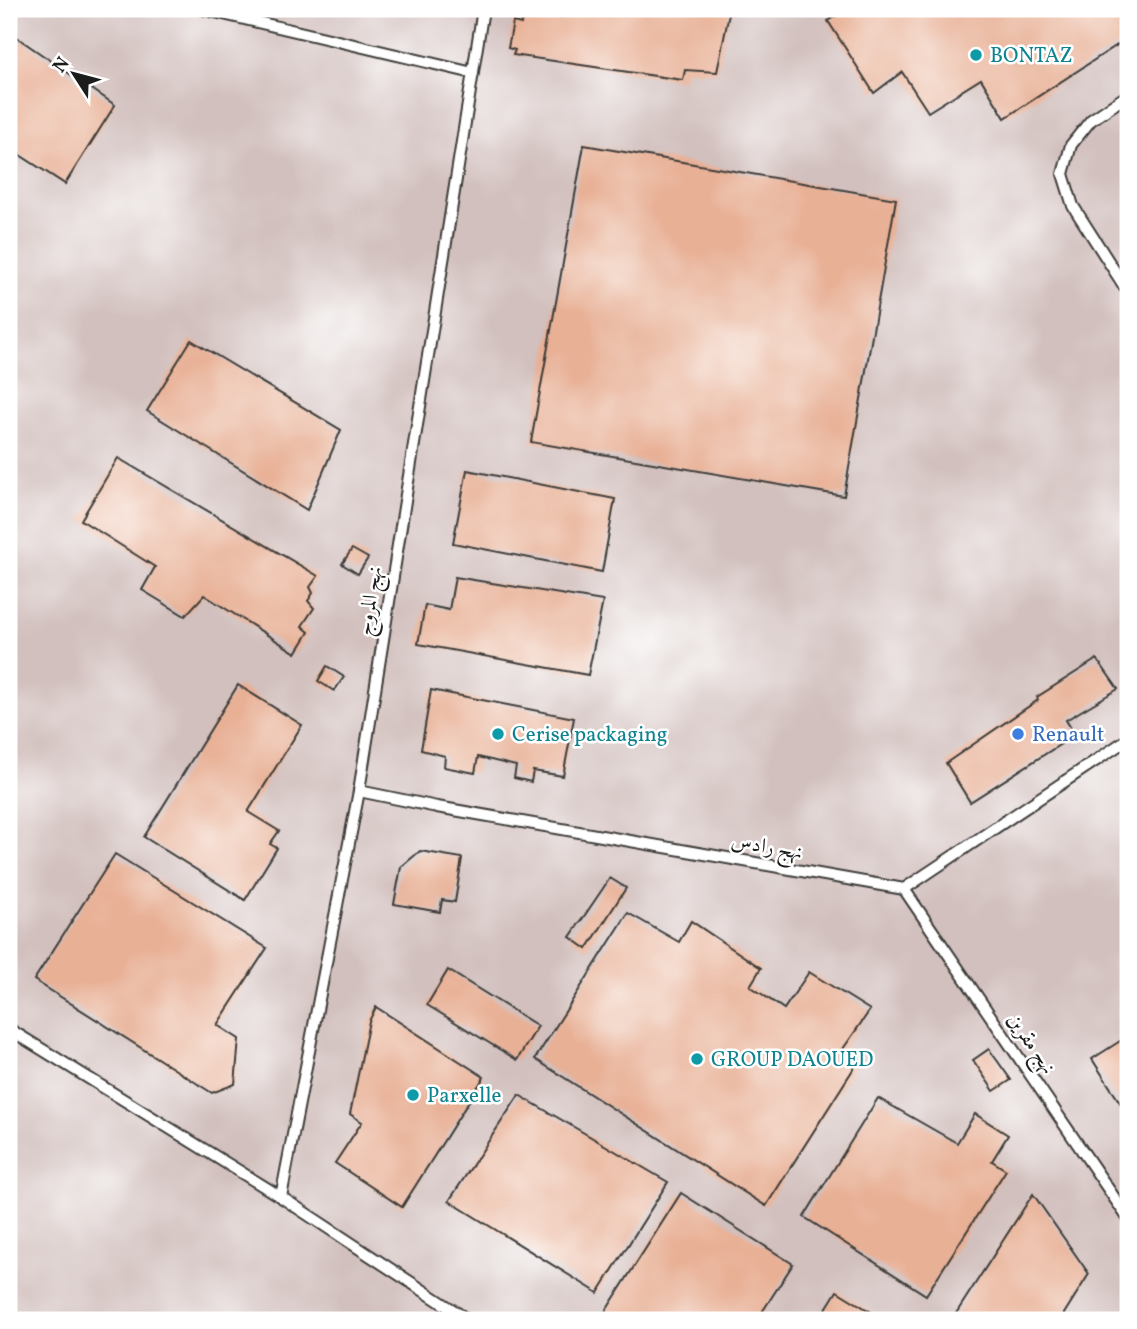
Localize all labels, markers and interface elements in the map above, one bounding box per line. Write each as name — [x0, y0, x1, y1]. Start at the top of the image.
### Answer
north arrow — [38, 38, 108, 108]
place label: BONTAZ — [990, 42, 1073, 71]
marker: BONTAZ — [968, 47, 984, 63]
text: N — [47, 52, 77, 78]
street label: نهج المروج — [351, 564, 393, 639]
place label: Cerise packaging — [512, 721, 668, 750]
place label: Renault — [1032, 721, 1104, 750]
marker: Cerise packaging — [490, 726, 506, 742]
marker: Renault — [1010, 726, 1026, 742]
street label: نهج رادس — [728, 827, 805, 871]
street label: نهج مقرين — [997, 1007, 1062, 1082]
place label: GROUP DAOUED — [711, 1046, 873, 1075]
marker: GROUP DAOUED — [689, 1051, 705, 1067]
place label: Parxelle — [427, 1082, 501, 1111]
marker: Parxelle — [405, 1087, 421, 1103]

